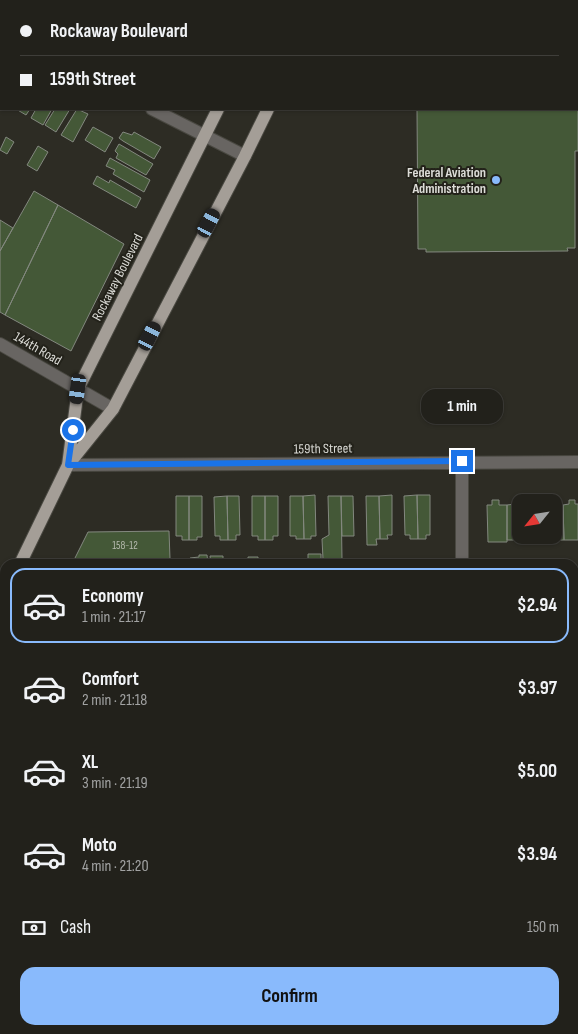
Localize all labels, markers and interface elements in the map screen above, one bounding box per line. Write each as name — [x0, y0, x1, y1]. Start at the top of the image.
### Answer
text: Rockaway Boulevard — [50, 20, 188, 43]
text: 159th Street — [50, 68, 136, 91]
place label: Federal Aviation Administration — [407, 164, 486, 197]
marker: Federal Aviation Administration — [490, 174, 502, 186]
car — [195, 206, 222, 240]
street label: Rockaway Boulevard — [88, 231, 147, 324]
car — [136, 319, 163, 353]
street label: 144th Road — [11, 328, 65, 369]
car — [68, 373, 87, 405]
callout: 1 min — [421, 388, 503, 424]
text: 1 min — [447, 397, 477, 416]
route start — [62, 419, 84, 441]
street label: 159th Street — [293, 439, 353, 458]
route end — [451, 450, 473, 472]
north arrow — [512, 494, 562, 544]
map controls — [512, 494, 562, 544]
house number: 158-12 — [112, 539, 138, 552]
icon: car — [22, 583, 67, 628]
text: Economy — [82, 585, 144, 608]
text: $2.94 — [517, 594, 557, 617]
text: 1 min · 21:17 — [82, 608, 146, 627]
icon: car — [22, 666, 67, 711]
text: Comfort — [82, 668, 139, 691]
text: $3.97 — [517, 677, 557, 700]
text: 2 min · 21:18 — [82, 691, 147, 710]
icon: car — [22, 749, 67, 794]
text: XL — [82, 751, 98, 774]
text: $5.00 — [517, 760, 557, 783]
text: 3 min · 21:19 — [82, 774, 148, 793]
icon: car — [22, 832, 67, 877]
text: Moto — [82, 834, 117, 857]
text: $3.94 — [517, 843, 557, 866]
text: 4 min · 21:20 — [82, 857, 149, 876]
icon: cash — [20, 914, 48, 942]
text: Cash — [60, 916, 91, 939]
text: 150 m — [527, 918, 559, 937]
button: Confirm — [20, 967, 559, 1025]

